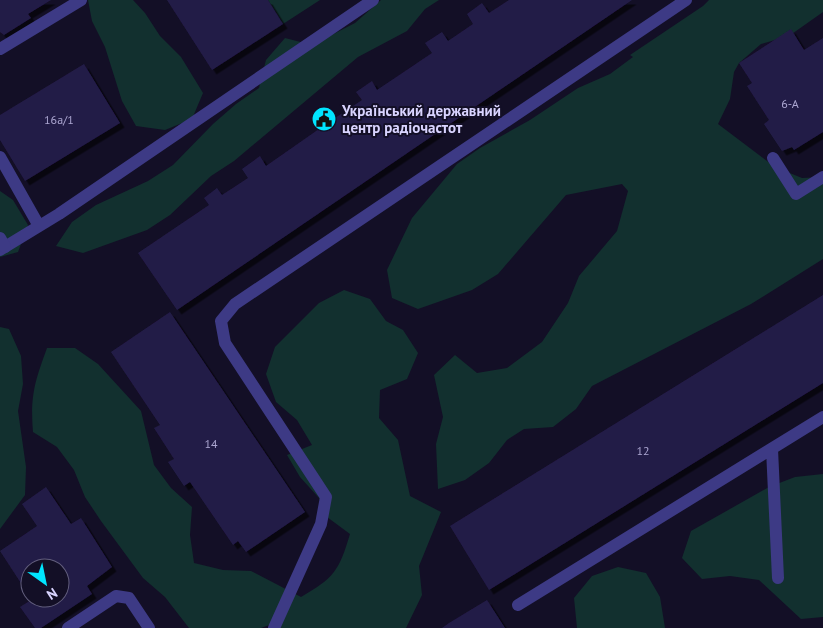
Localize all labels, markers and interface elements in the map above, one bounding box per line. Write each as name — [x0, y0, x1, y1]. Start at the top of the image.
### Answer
house number: 6-А — [781, 96, 799, 111]
place label: Український державний центр радіочастот — [341, 101, 501, 137]
public building icon: Український державний центр радіочастот — [311, 106, 337, 132]
house number: 16а/1 — [44, 112, 74, 127]
house number: 14 — [204, 436, 218, 451]
house number: 12 — [636, 443, 650, 458]
north arrow — [20, 558, 70, 608]
text: N — [43, 584, 61, 604]

